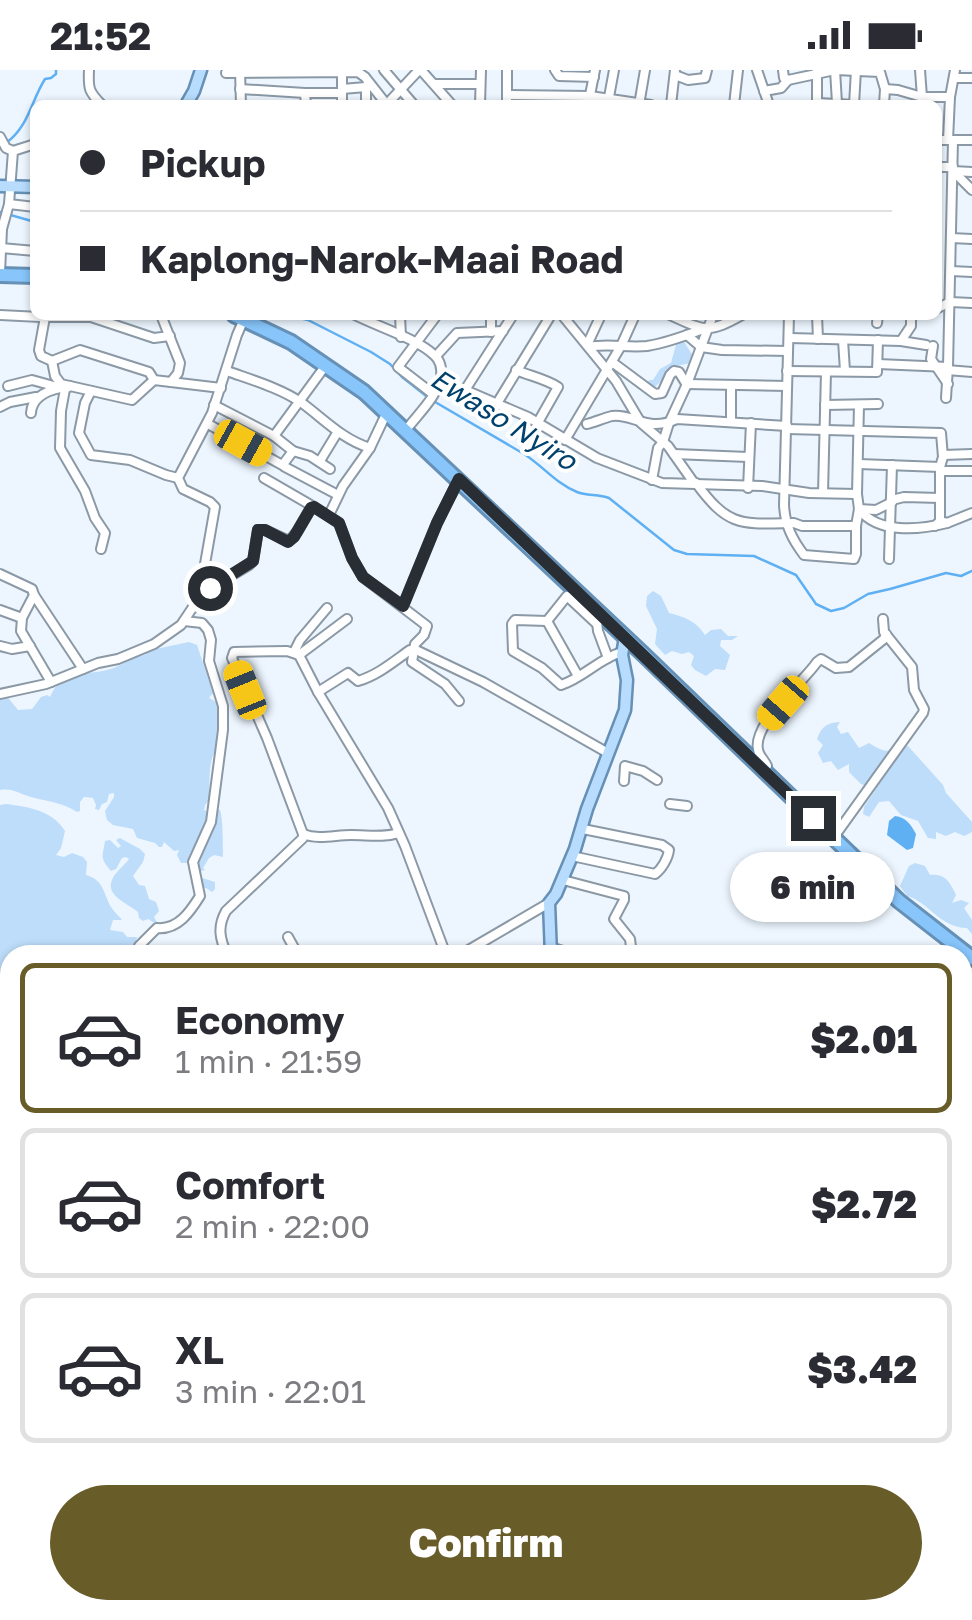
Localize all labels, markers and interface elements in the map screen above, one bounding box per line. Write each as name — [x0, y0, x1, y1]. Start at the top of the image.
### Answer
text: 21:52 — [50, 13, 151, 58]
text: Pickup — [140, 140, 266, 185]
text: Kaplong-Narok-Maai Road — [140, 236, 624, 281]
water label: Ewaso Nyiro — [425, 361, 585, 478]
car — [209, 415, 277, 471]
route start — [188, 566, 233, 611]
car — [220, 657, 270, 723]
car — [752, 671, 814, 735]
route end — [791, 796, 836, 841]
callout: 6 min — [730, 853, 896, 923]
text: 6 min — [770, 868, 855, 906]
icon: car — [55, 993, 145, 1083]
text: Economy — [175, 997, 344, 1042]
text: $2.01 — [810, 1016, 917, 1061]
text: 1 min · 21:59 — [175, 1042, 362, 1080]
icon: car — [55, 1158, 145, 1248]
text: Comfort — [175, 1162, 325, 1207]
text: $2.72 — [811, 1181, 917, 1226]
text: 2 min · 22:00 — [175, 1207, 370, 1245]
icon: car — [55, 1323, 145, 1413]
text: XL — [175, 1327, 224, 1372]
text: $3.42 — [807, 1346, 917, 1391]
text: 3 min · 22:01 — [175, 1372, 366, 1410]
button: Confirm — [50, 1485, 922, 1600]

